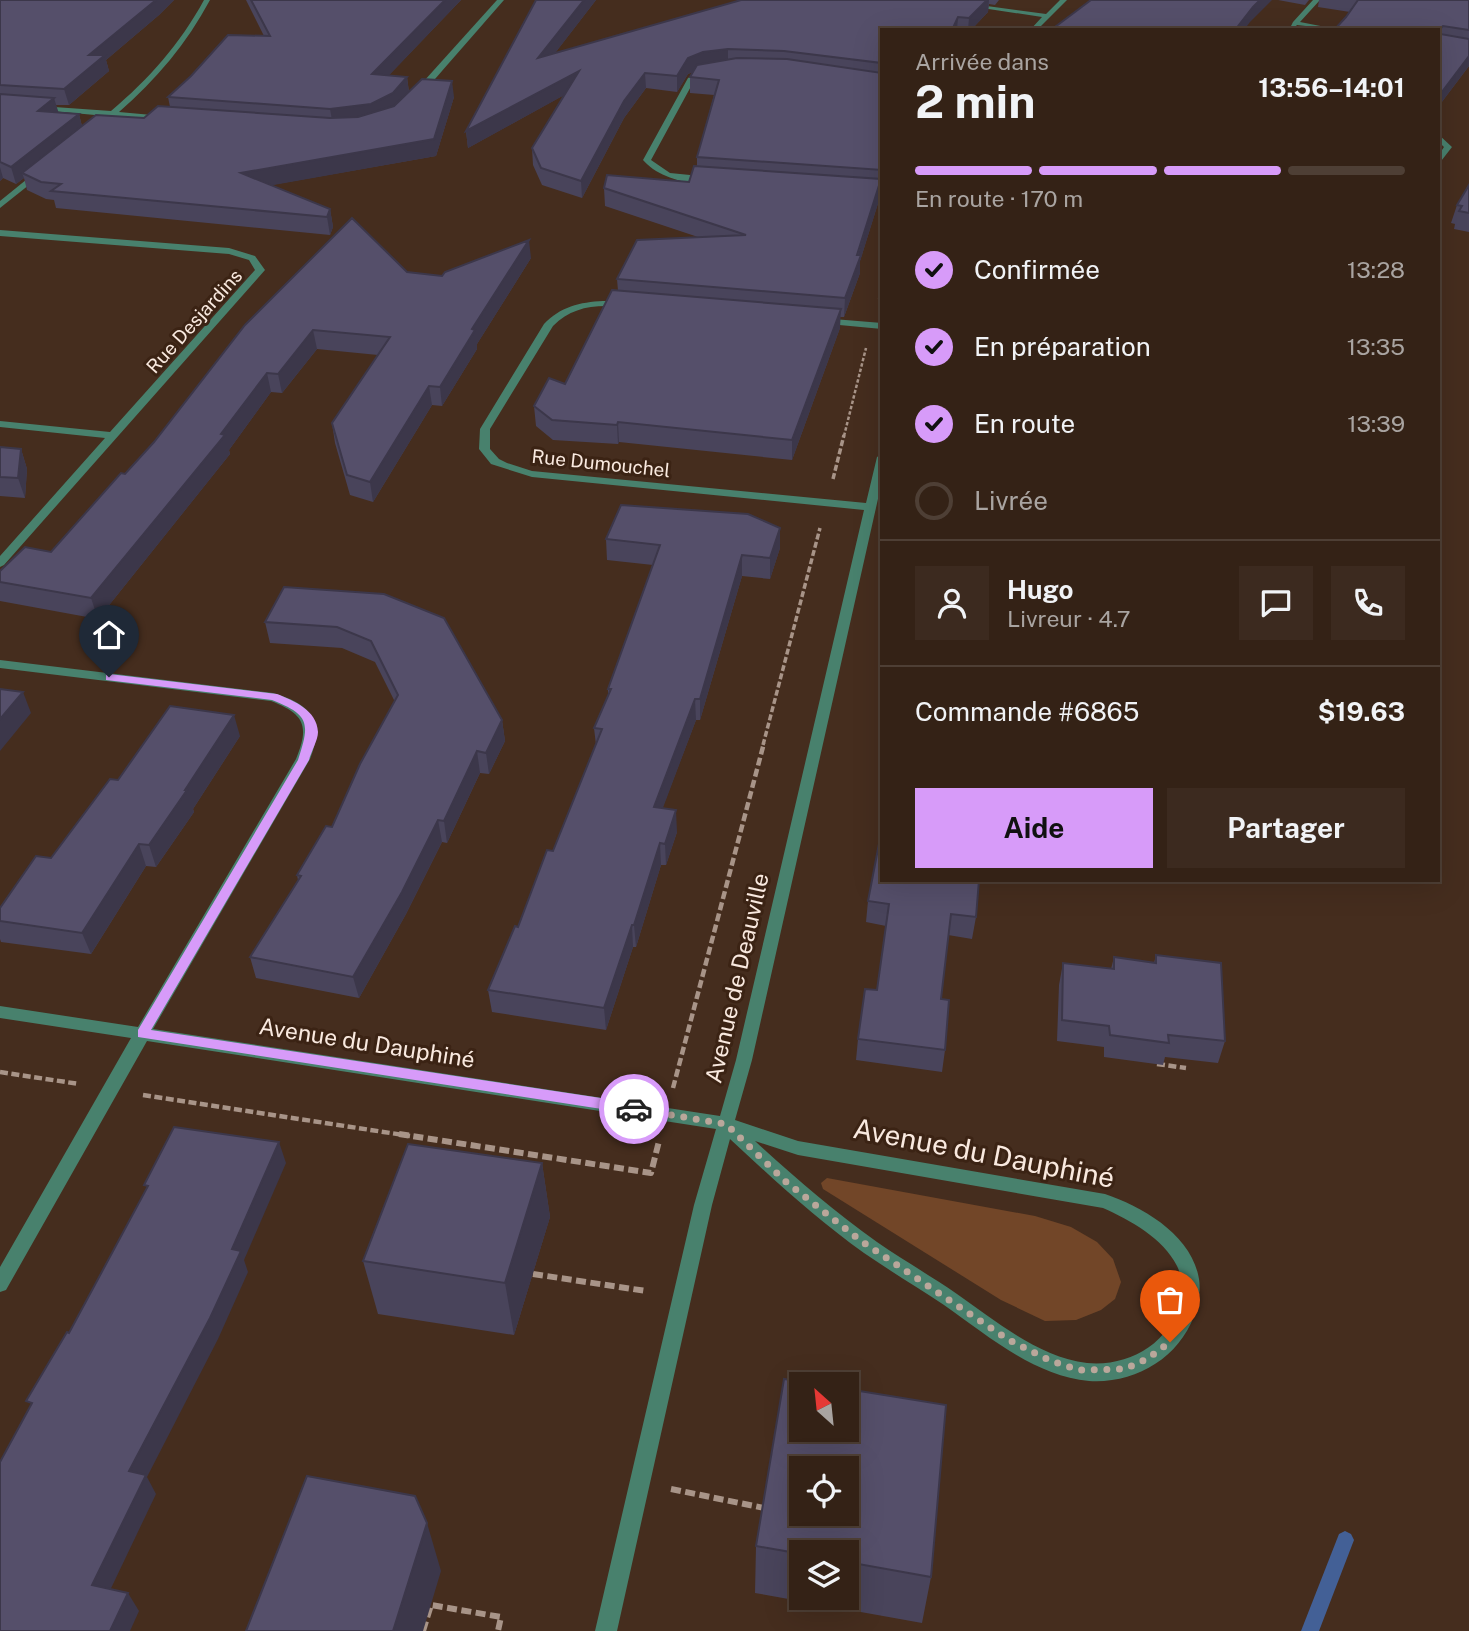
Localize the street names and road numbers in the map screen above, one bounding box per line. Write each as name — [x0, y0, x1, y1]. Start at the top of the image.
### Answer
street label: Rue Desjardins — [142, 265, 246, 377]
street label: Rue Dumouchel — [531, 445, 671, 481]
street label: Avenue de Deauville — [699, 870, 774, 1086]
street label: Avenue du Dauphiné — [257, 1012, 477, 1073]
street label: Avenue du Dauphiné — [851, 1111, 1118, 1194]

